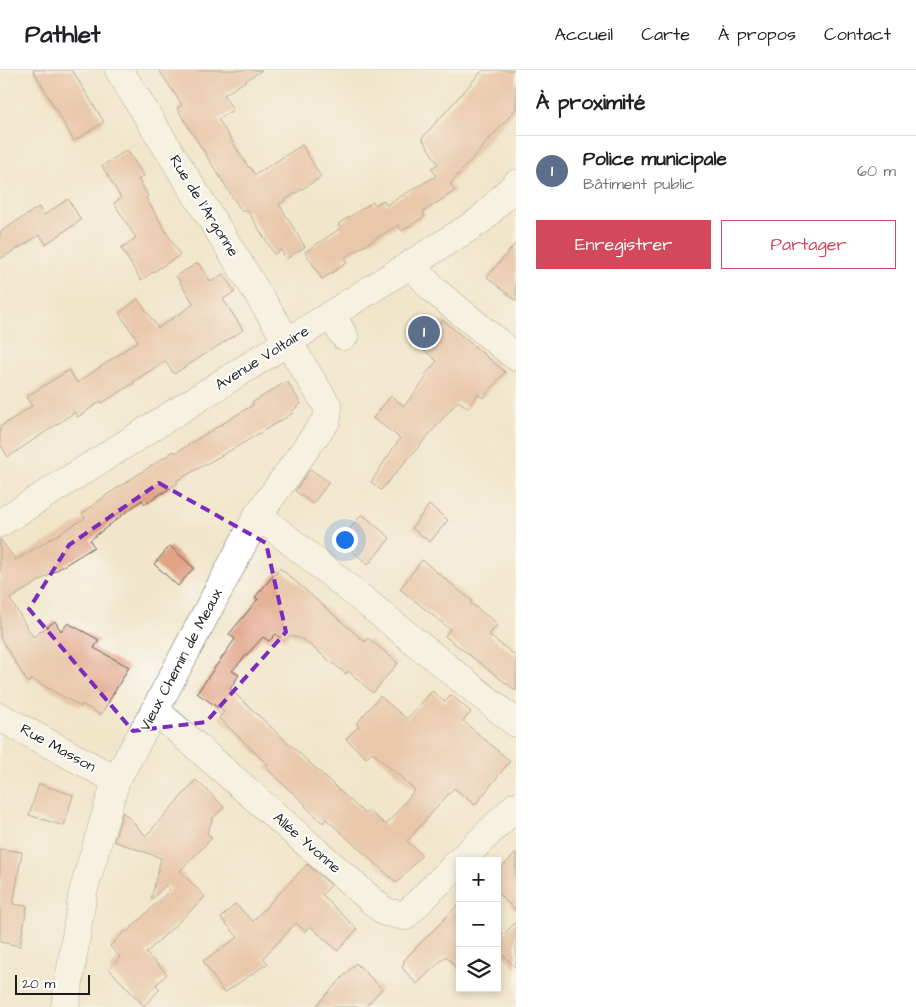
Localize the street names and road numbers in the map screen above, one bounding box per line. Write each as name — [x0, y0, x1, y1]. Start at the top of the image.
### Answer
street label: Rue de l'Argonne — [163, 151, 244, 261]
street label: Avenue Voltaire — [211, 321, 313, 395]
street label: Vieux Chemin de Meaux — [134, 584, 228, 735]
street label: Rue Masson — [16, 719, 100, 778]
street label: Allée Yvonne — [268, 808, 346, 878]

